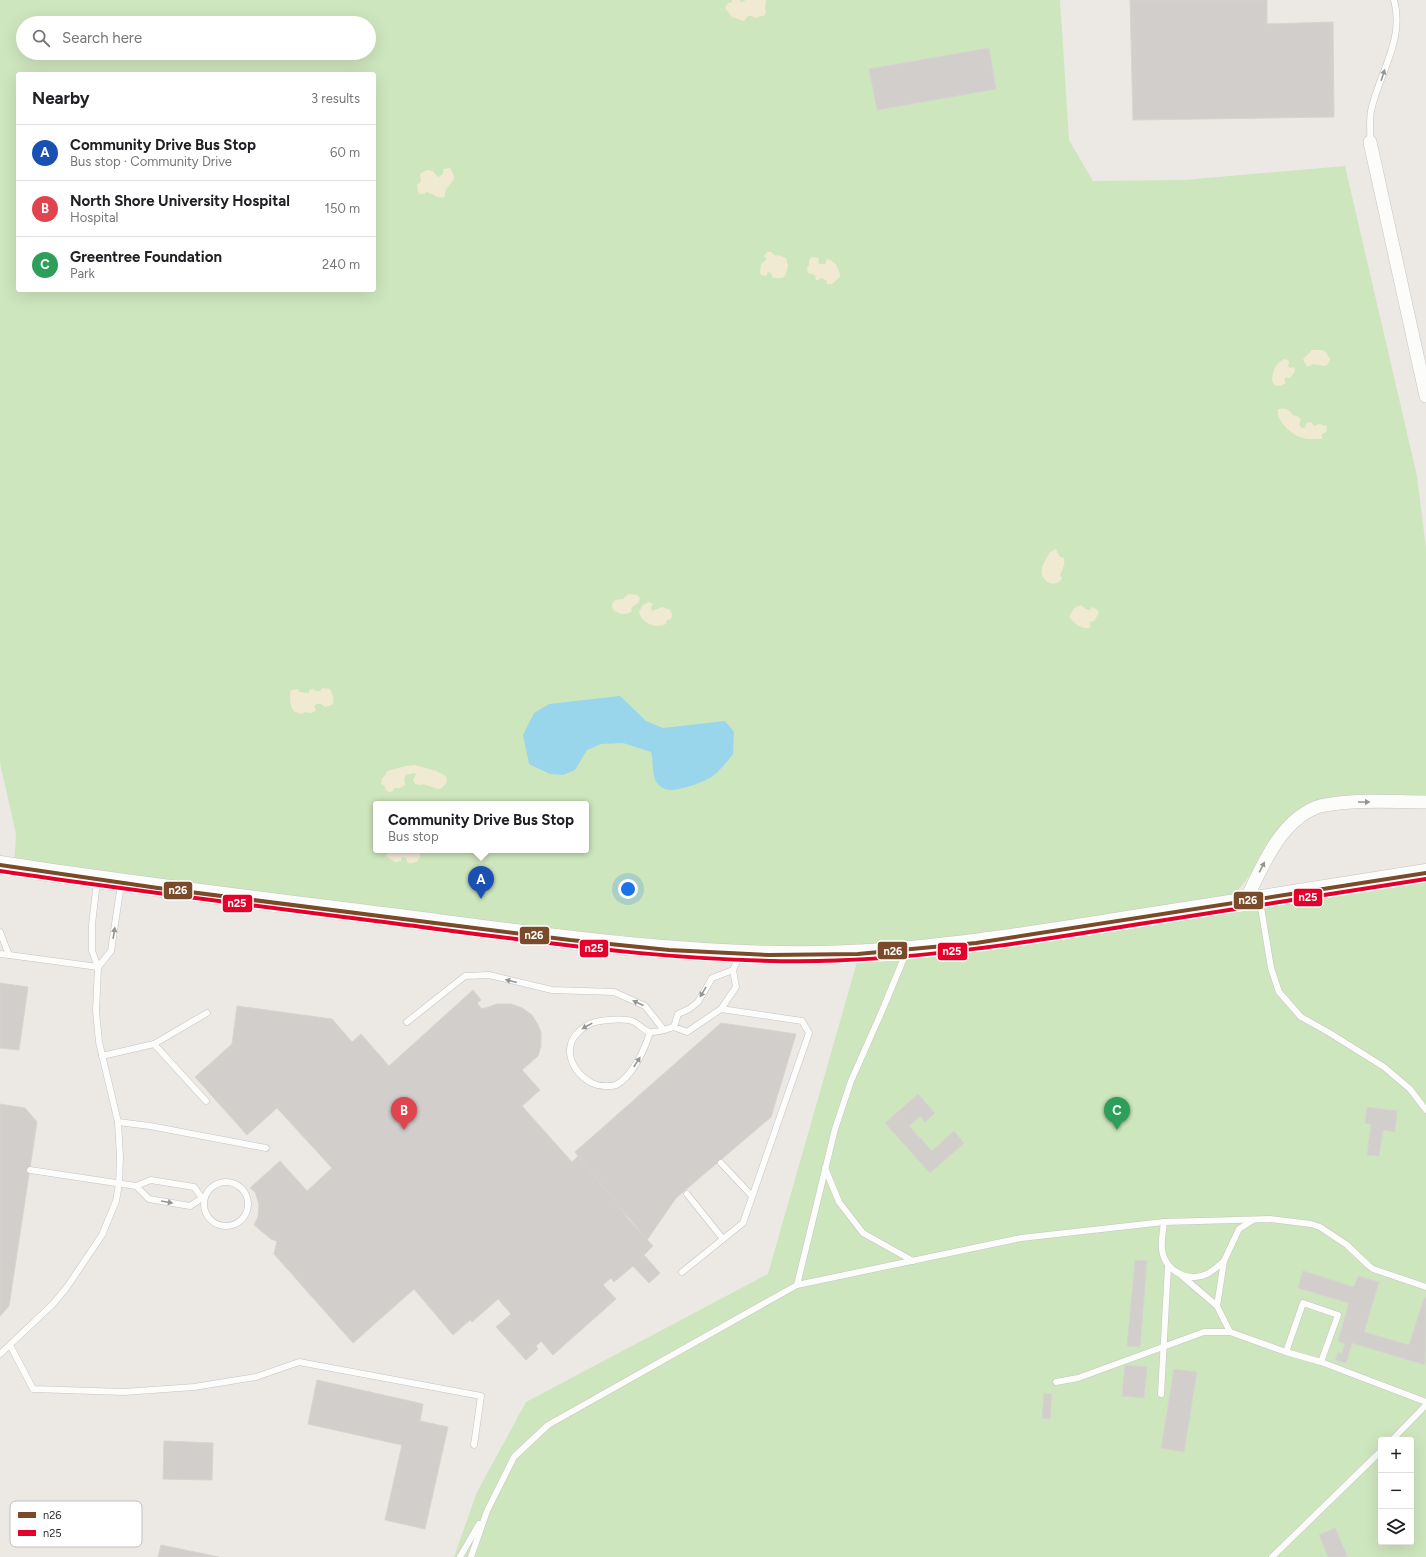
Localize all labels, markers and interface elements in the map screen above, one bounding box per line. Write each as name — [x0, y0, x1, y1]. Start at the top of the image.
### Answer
search box — [16, 16, 376, 60]
icon: search — [30, 27, 52, 49]
text: Search here — [62, 29, 142, 47]
one-way arrow — [1380, 68, 1386, 80]
text: Nearby — [32, 88, 90, 108]
text: 3 results — [311, 91, 360, 106]
text: Community Drive Bus Stop — [70, 136, 256, 154]
text: A — [40, 145, 50, 160]
text: 60 m — [330, 145, 360, 160]
text: Bus stop · Community Drive — [70, 154, 232, 169]
text: North Shore University Hospital — [70, 192, 290, 210]
text: B — [41, 201, 49, 216]
text: 150 m — [325, 201, 360, 216]
text: Hospital — [70, 210, 118, 225]
text: Greentree Foundation — [70, 248, 222, 266]
text: C — [40, 257, 50, 272]
text: 240 m — [322, 257, 360, 272]
text: Park — [70, 266, 95, 281]
one-way arrow — [1358, 799, 1371, 805]
popup — [373, 801, 589, 853]
text: Community Drive Bus Stop — [388, 811, 574, 829]
text: Bus stop — [388, 829, 439, 844]
one-way arrow — [1259, 861, 1265, 872]
pin: A — [468, 866, 494, 899]
your location — [618, 879, 638, 899]
line badge: n26 — [163, 881, 193, 900]
text: n26 — [169, 884, 188, 897]
line badge: n25 — [1293, 888, 1323, 907]
line badge: n26 — [1233, 891, 1264, 910]
text: n25 — [1298, 891, 1318, 904]
line badge: n25 — [222, 894, 253, 913]
text: n26 — [1239, 894, 1258, 907]
text: n25 — [227, 897, 247, 910]
line badge: n26 — [519, 926, 550, 945]
one-way arrow — [111, 927, 117, 939]
text: n26 — [525, 929, 544, 942]
line badge: n25 — [579, 939, 609, 958]
line badge: n26 — [877, 941, 908, 960]
text: n25 — [584, 942, 604, 955]
line badge: n25 — [937, 942, 968, 961]
text: n26 — [884, 945, 903, 958]
text: n25 — [942, 945, 962, 958]
one-way arrow — [505, 977, 518, 983]
one-way arrow — [700, 986, 707, 998]
one-way arrow — [632, 1000, 644, 1006]
one-way arrow — [581, 1023, 593, 1029]
one-way arrow — [633, 1057, 641, 1067]
pin: B — [391, 1097, 417, 1130]
pin: C — [1104, 1097, 1130, 1130]
one-way arrow — [161, 1199, 173, 1205]
map controls — [1378, 1437, 1414, 1545]
button: + — [1378, 1437, 1414, 1473]
button: − — [1378, 1473, 1414, 1509]
legend — [10, 1501, 142, 1547]
text: n26 — [43, 1509, 62, 1522]
button: layers — [1378, 1509, 1414, 1545]
text: n25 — [43, 1527, 62, 1540]

